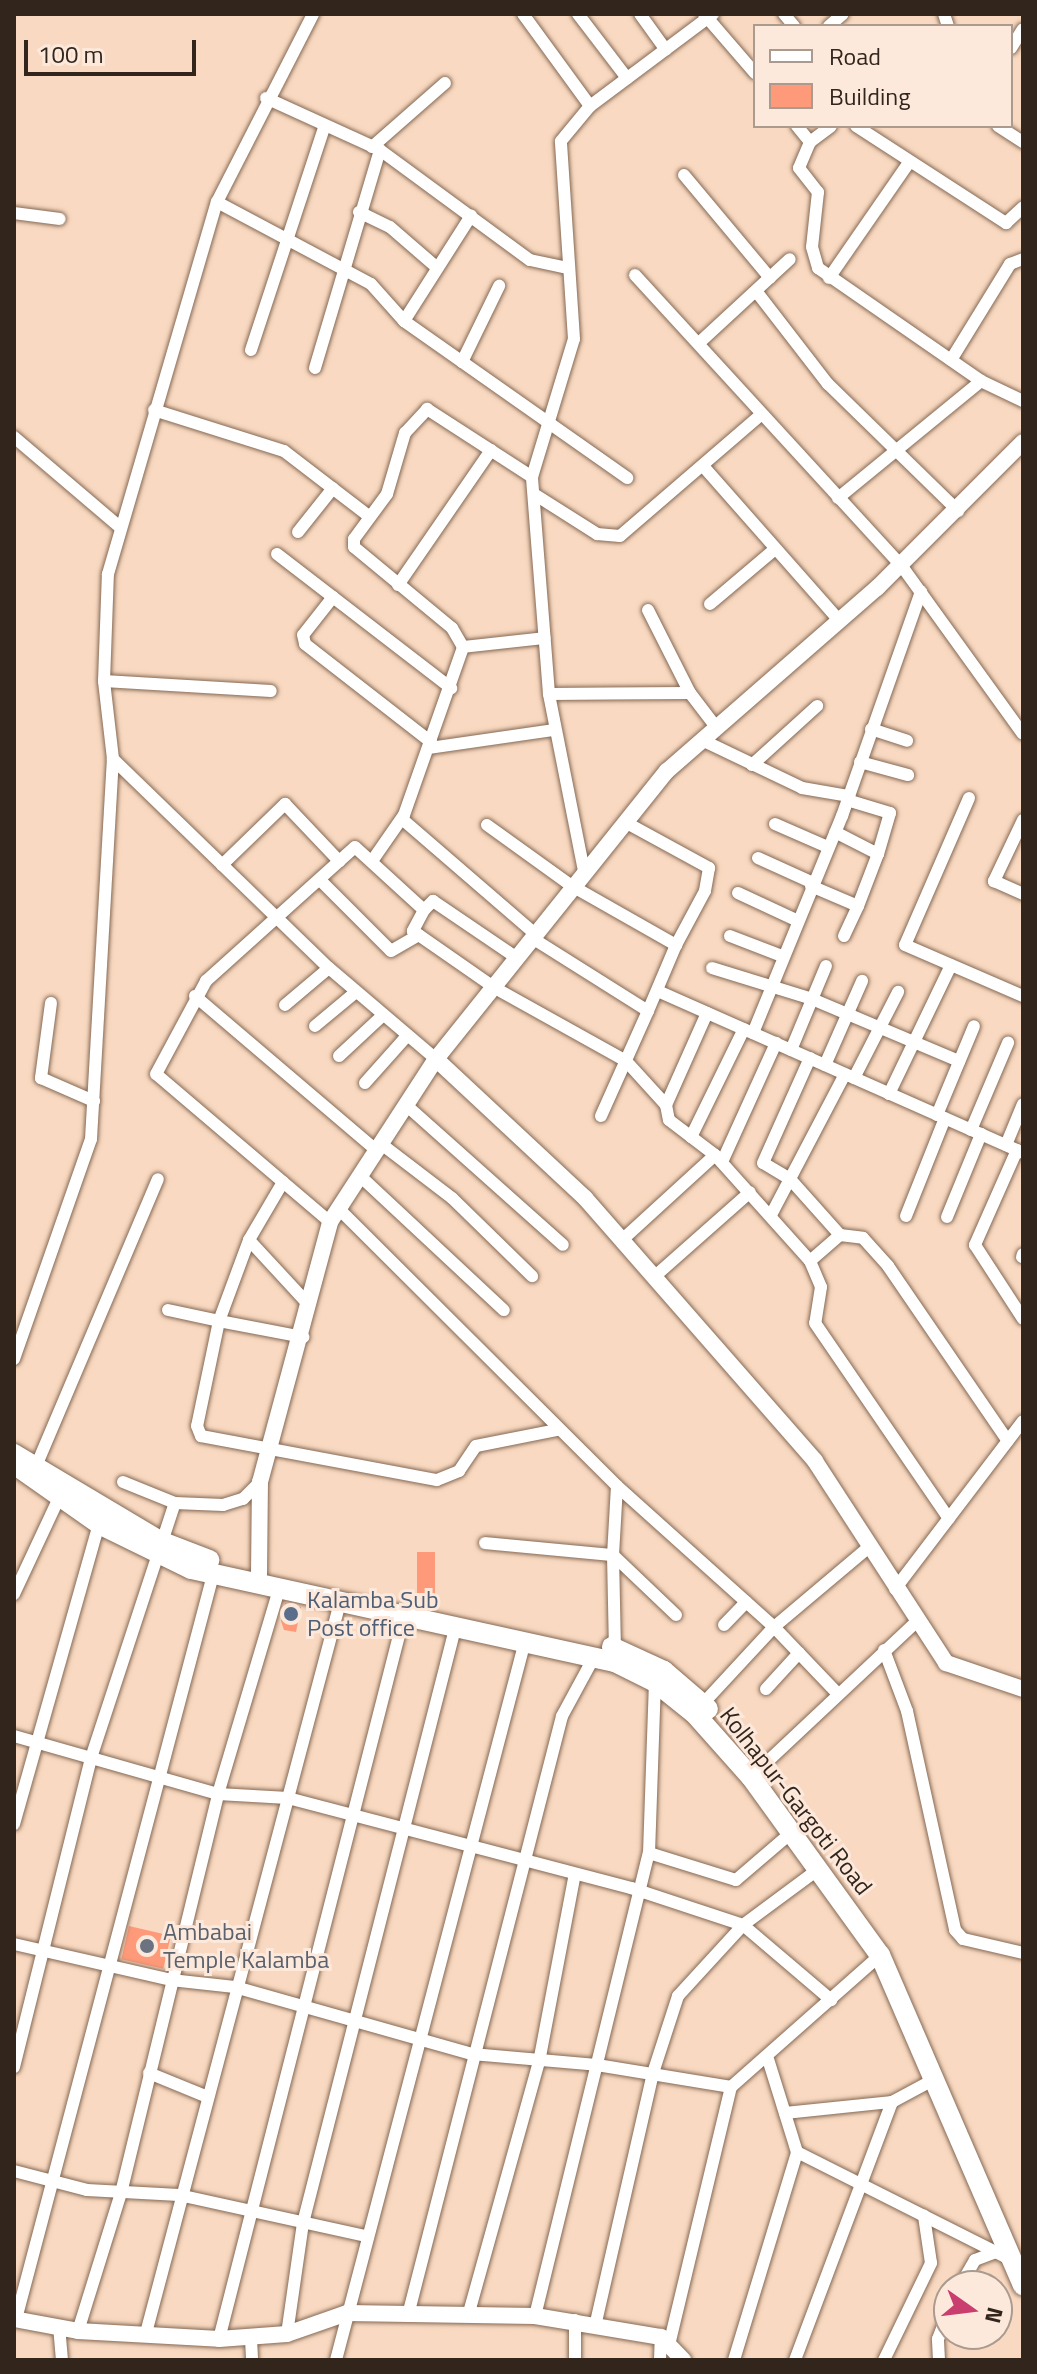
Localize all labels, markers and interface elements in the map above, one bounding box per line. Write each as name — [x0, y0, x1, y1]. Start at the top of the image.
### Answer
scale bar — [28, 24, 200, 74]
legend — [753, 24, 1013, 128]
text: 100 m — [38, 36, 104, 72]
text: Road — [829, 38, 881, 74]
text: Building — [829, 78, 911, 114]
place label: Kalamba Sub Post office — [307, 1586, 439, 1642]
marker: Kalamba Sub Post office — [282, 1605, 300, 1623]
street label: Kolhapur-Gargoti Road — [714, 1701, 878, 1901]
place label: Ambabai Temple Kalamba — [163, 1918, 329, 1974]
marker: Ambabai Temple Kalamba — [138, 1937, 156, 1955]
north arrow — [933, 2270, 1013, 2350]
text: N — [976, 2304, 1013, 2327]

